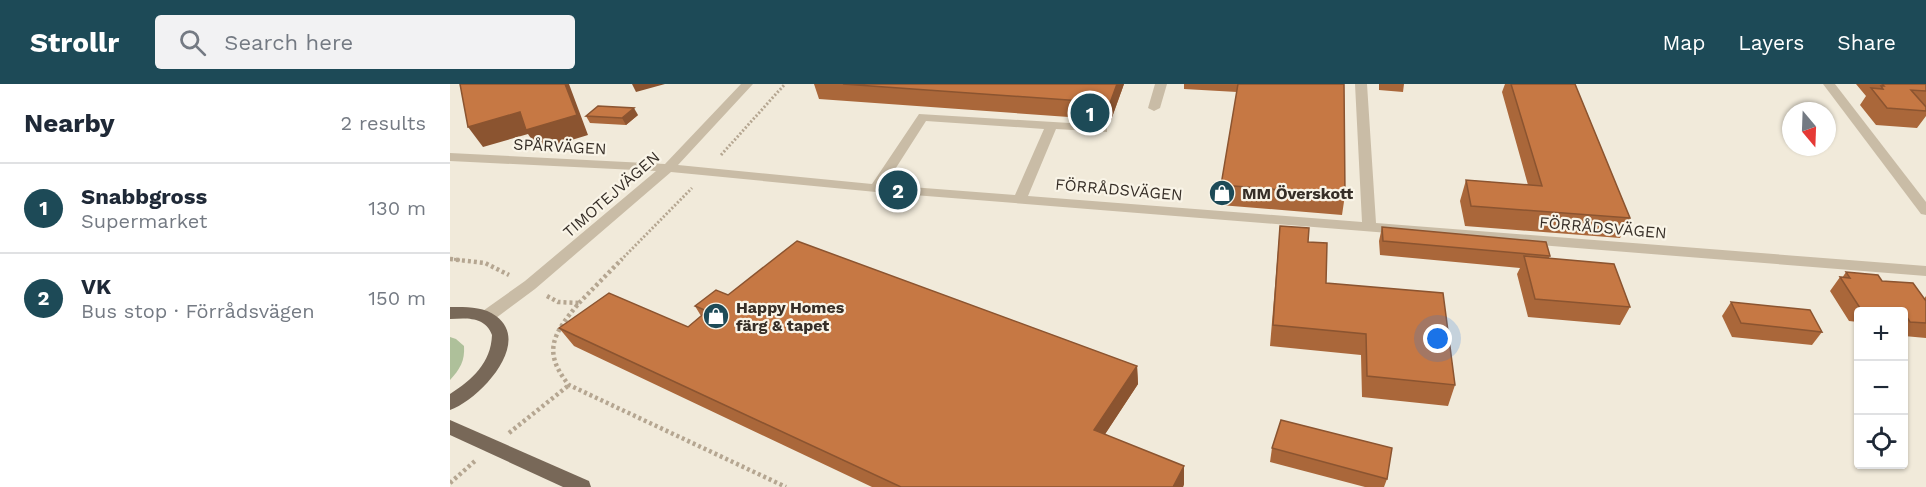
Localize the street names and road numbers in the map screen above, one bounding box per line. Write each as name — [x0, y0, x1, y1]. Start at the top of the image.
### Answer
street label: SPÅRVÄGEN — [513, 135, 607, 158]
street label: TIMOTEJVÄGEN — [559, 147, 663, 241]
street label: FÖRRÅDSVÄGEN — [1054, 174, 1184, 205]
street label: FÖRRÅDSVÄGEN — [1538, 212, 1668, 243]

